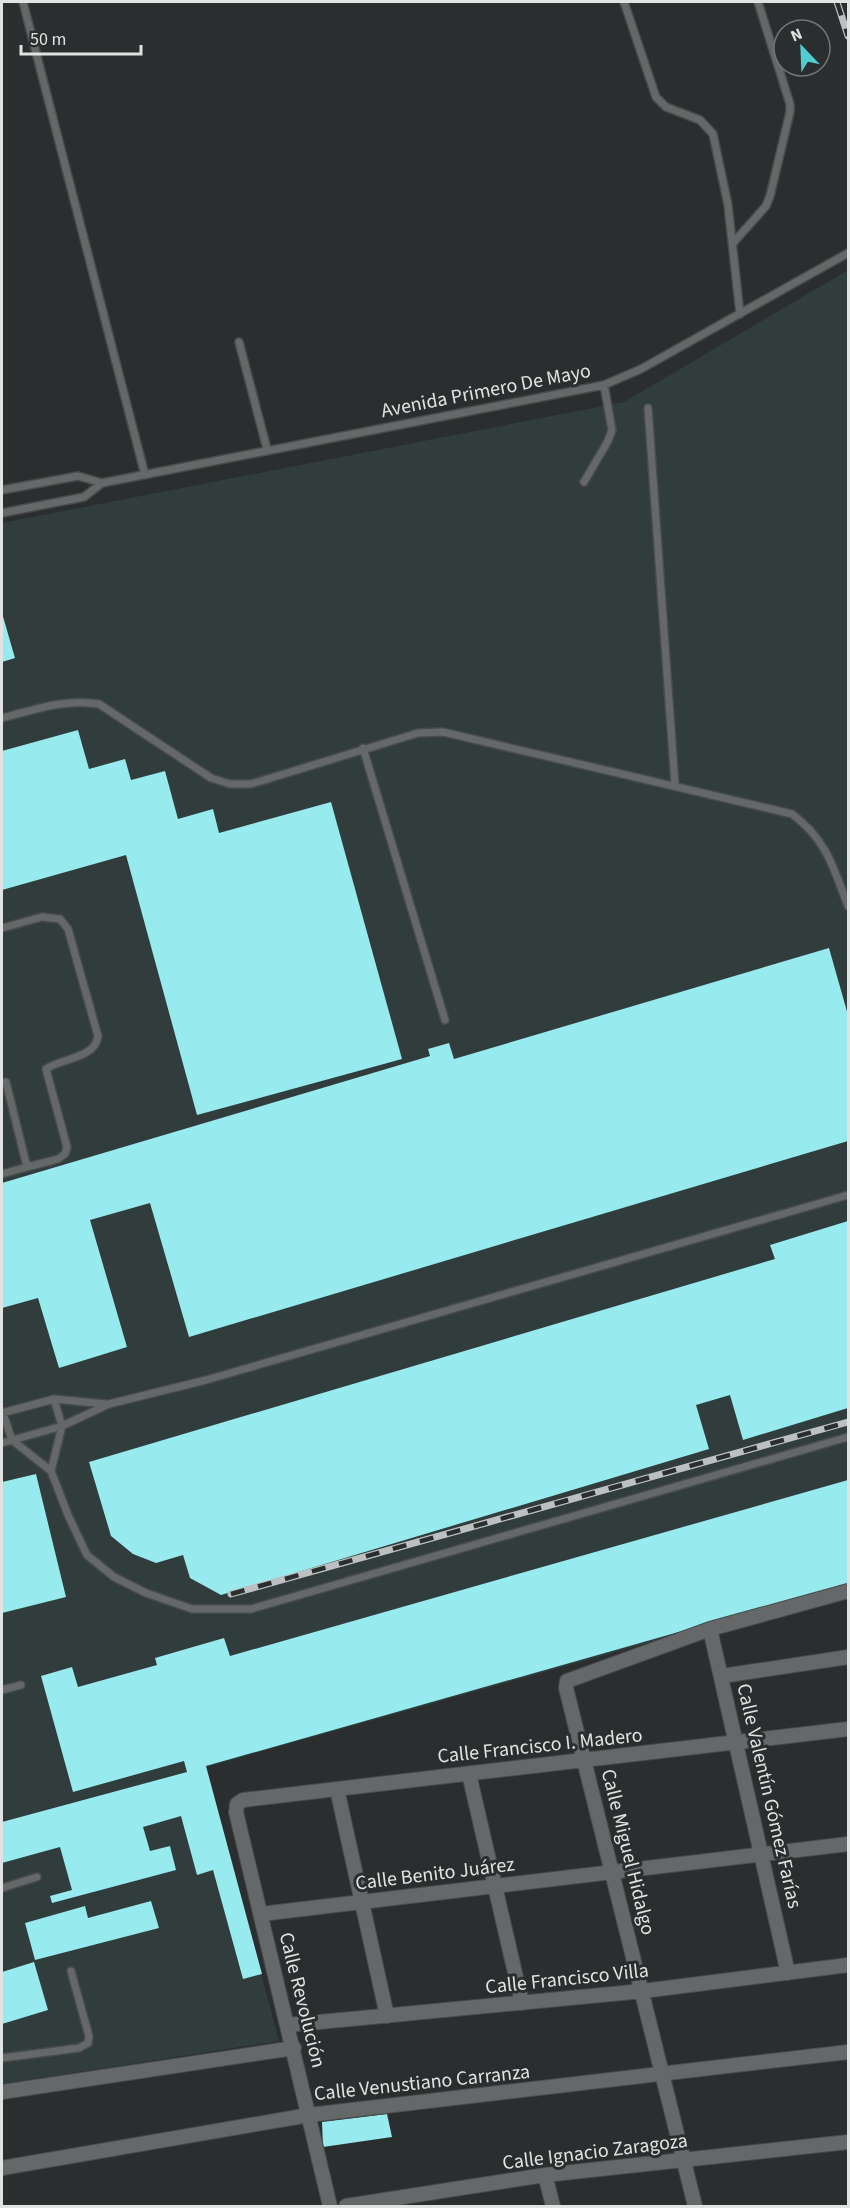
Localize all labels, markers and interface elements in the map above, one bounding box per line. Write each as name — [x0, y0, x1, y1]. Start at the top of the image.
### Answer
scale bar — [21, 18, 141, 56]
north arrow — [772, 18, 832, 78]
text: N — [787, 23, 806, 47]
text: 50 m — [30, 27, 66, 52]
street label: Avenida Primero De Mayo — [379, 357, 593, 425]
street label: Calle Valentín Gómez Farías — [729, 1681, 809, 1911]
street label: Calle Francisco I. Madero — [436, 1721, 644, 1771]
street label: Calle Miguel Hidalgo — [594, 1766, 662, 1938]
street label: Calle Benito Juárez — [354, 1850, 516, 1898]
street label: Calle Revolución — [272, 1929, 332, 2071]
street label: Calle Francisco Villa — [484, 1957, 650, 2001]
street label: Calle Venustiano Carranza — [313, 2058, 531, 2108]
street label: Calle Ignacio Zaragoza — [501, 2127, 689, 2177]

